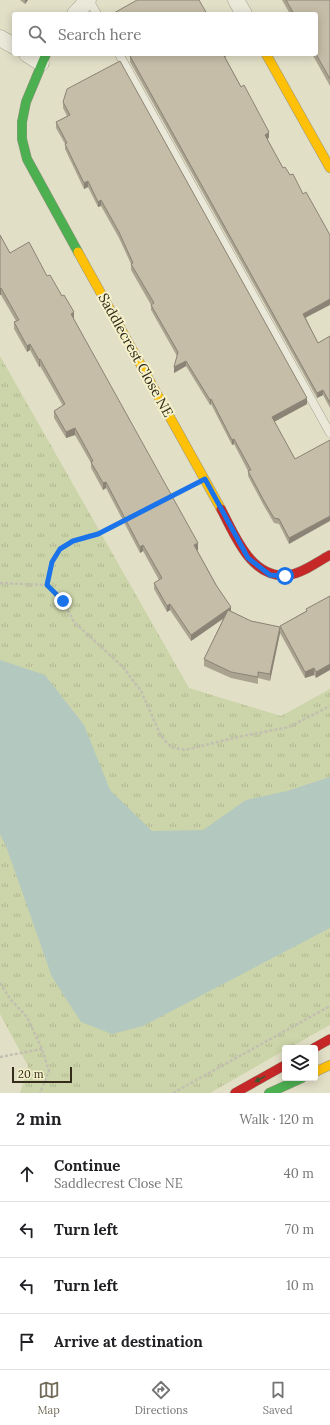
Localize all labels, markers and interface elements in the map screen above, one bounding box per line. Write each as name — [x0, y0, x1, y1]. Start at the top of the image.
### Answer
search box — [12, 12, 318, 56]
icon: search — [26, 23, 48, 45]
text: Search here — [58, 25, 141, 44]
street label: Saddlecrest Close NE — [94, 290, 178, 420]
route start — [276, 567, 294, 585]
route end — [54, 592, 72, 610]
map controls — [282, 1045, 318, 1081]
button: layers — [282, 1045, 318, 1081]
scale bar — [12, 1065, 72, 1084]
text: 20 m — [18, 1067, 43, 1081]
one-way arrow — [254, 1075, 266, 1082]
text: 2 min — [16, 1108, 62, 1130]
text: Walk · 120 m — [239, 1111, 314, 1128]
text: Continue — [54, 1156, 120, 1175]
icon: ahead — [16, 1163, 38, 1185]
text: 40 m — [284, 1165, 314, 1182]
text: Saddlecrest Close NE — [54, 1175, 183, 1192]
icon: left — [16, 1219, 38, 1241]
text: Turn left — [54, 1220, 118, 1239]
text: 70 m — [285, 1221, 314, 1238]
icon: left — [16, 1275, 38, 1297]
text: Turn left — [54, 1276, 118, 1295]
text: 10 m — [286, 1277, 314, 1294]
icon: arrive — [16, 1331, 38, 1353]
text: Arrive at destination — [54, 1332, 203, 1351]
tab: Map — [37, 1379, 60, 1417]
tab: Directions — [135, 1379, 188, 1417]
tab: Saved — [263, 1379, 293, 1417]

